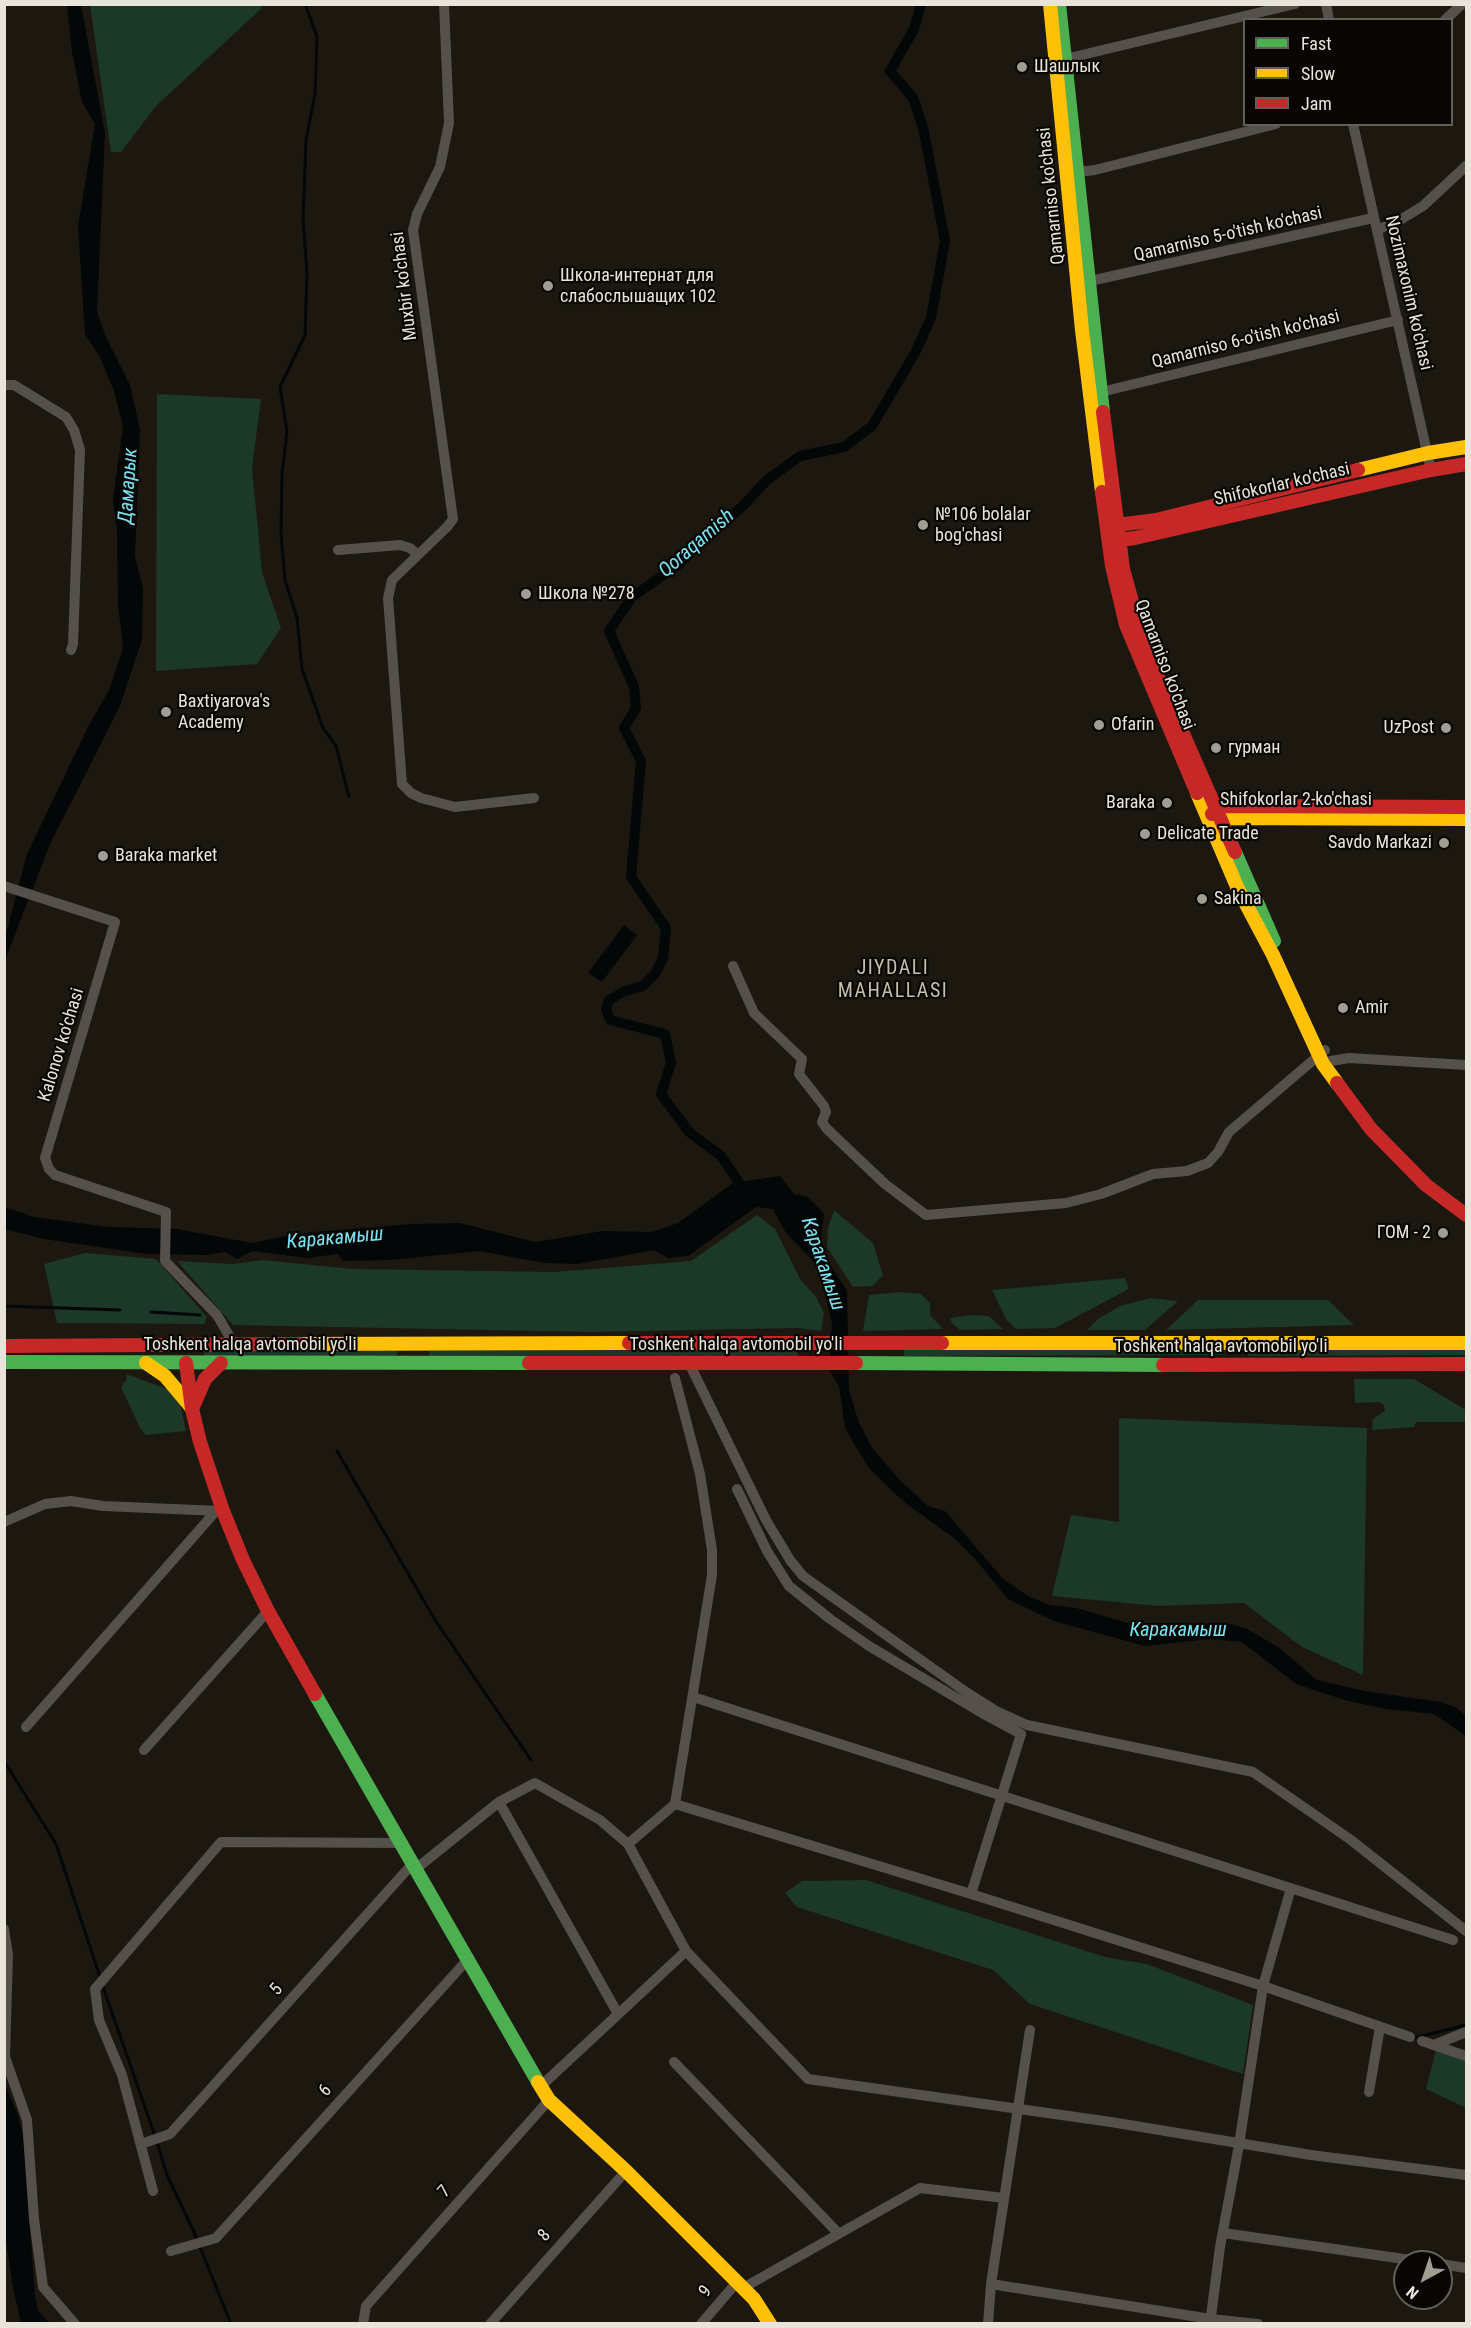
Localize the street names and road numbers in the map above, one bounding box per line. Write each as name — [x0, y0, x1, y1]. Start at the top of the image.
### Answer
street label: Qamarniso ko'chasi — [1034, 126, 1070, 266]
street label: Qamarniso 5-o'tish ko'chasi — [1132, 203, 1324, 267]
street label: Nozimaxonim ko'chasi — [1380, 214, 1436, 372]
street label: Muxbir ko'chasi — [388, 230, 422, 342]
street label: Qamarniso 6-o'tish ko'chasi — [1150, 306, 1342, 374]
street label: Shifokorlar ko'chasi — [1212, 459, 1352, 511]
street label: Qamarniso ko'chasi — [1129, 597, 1199, 733]
street label: Shifokorlar 2-ko'chasi — [1220, 789, 1372, 811]
street label: Kalonov ko'chasi — [34, 986, 90, 1104]
street label: Toshkent halqa avtomobil yo'li — [143, 1334, 357, 1356]
street label: Toshkent halqa avtomobil yo'li — [629, 1334, 843, 1356]
street label: Toshkent halqa avtomobil yo'li — [1114, 1336, 1328, 1358]
street label: 5 — [266, 1979, 288, 2001]
street label: 6 — [315, 2080, 337, 2102]
street label: 7 — [434, 2181, 456, 2203]
street label: 8 — [534, 2225, 556, 2247]
street label: 9 — [695, 2282, 717, 2302]

